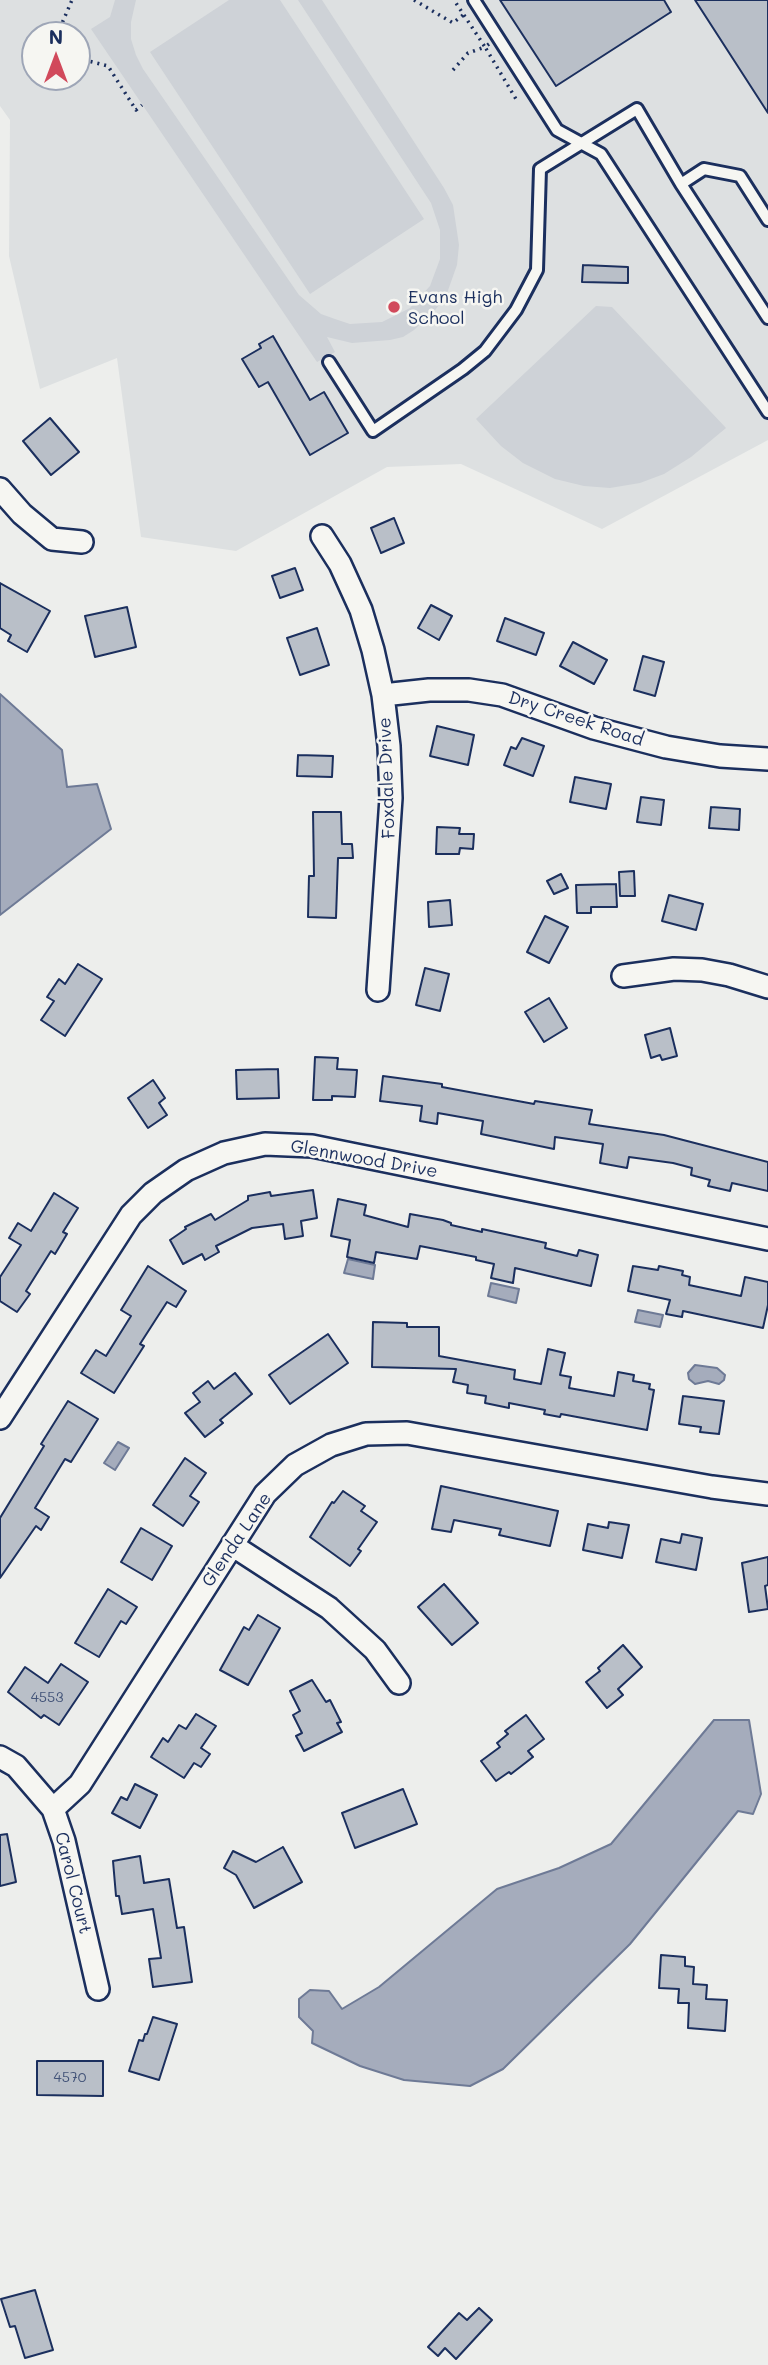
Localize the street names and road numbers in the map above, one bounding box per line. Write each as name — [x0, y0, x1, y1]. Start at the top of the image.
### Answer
street label: Dry Creek Road — [506, 687, 646, 751]
street label: Foxdale Drive — [374, 717, 400, 839]
street label: Glennwood Drive — [289, 1135, 439, 1183]
street label: Glenda Lane — [198, 1489, 276, 1591]
street label: Carol Court — [50, 1830, 96, 1936]

